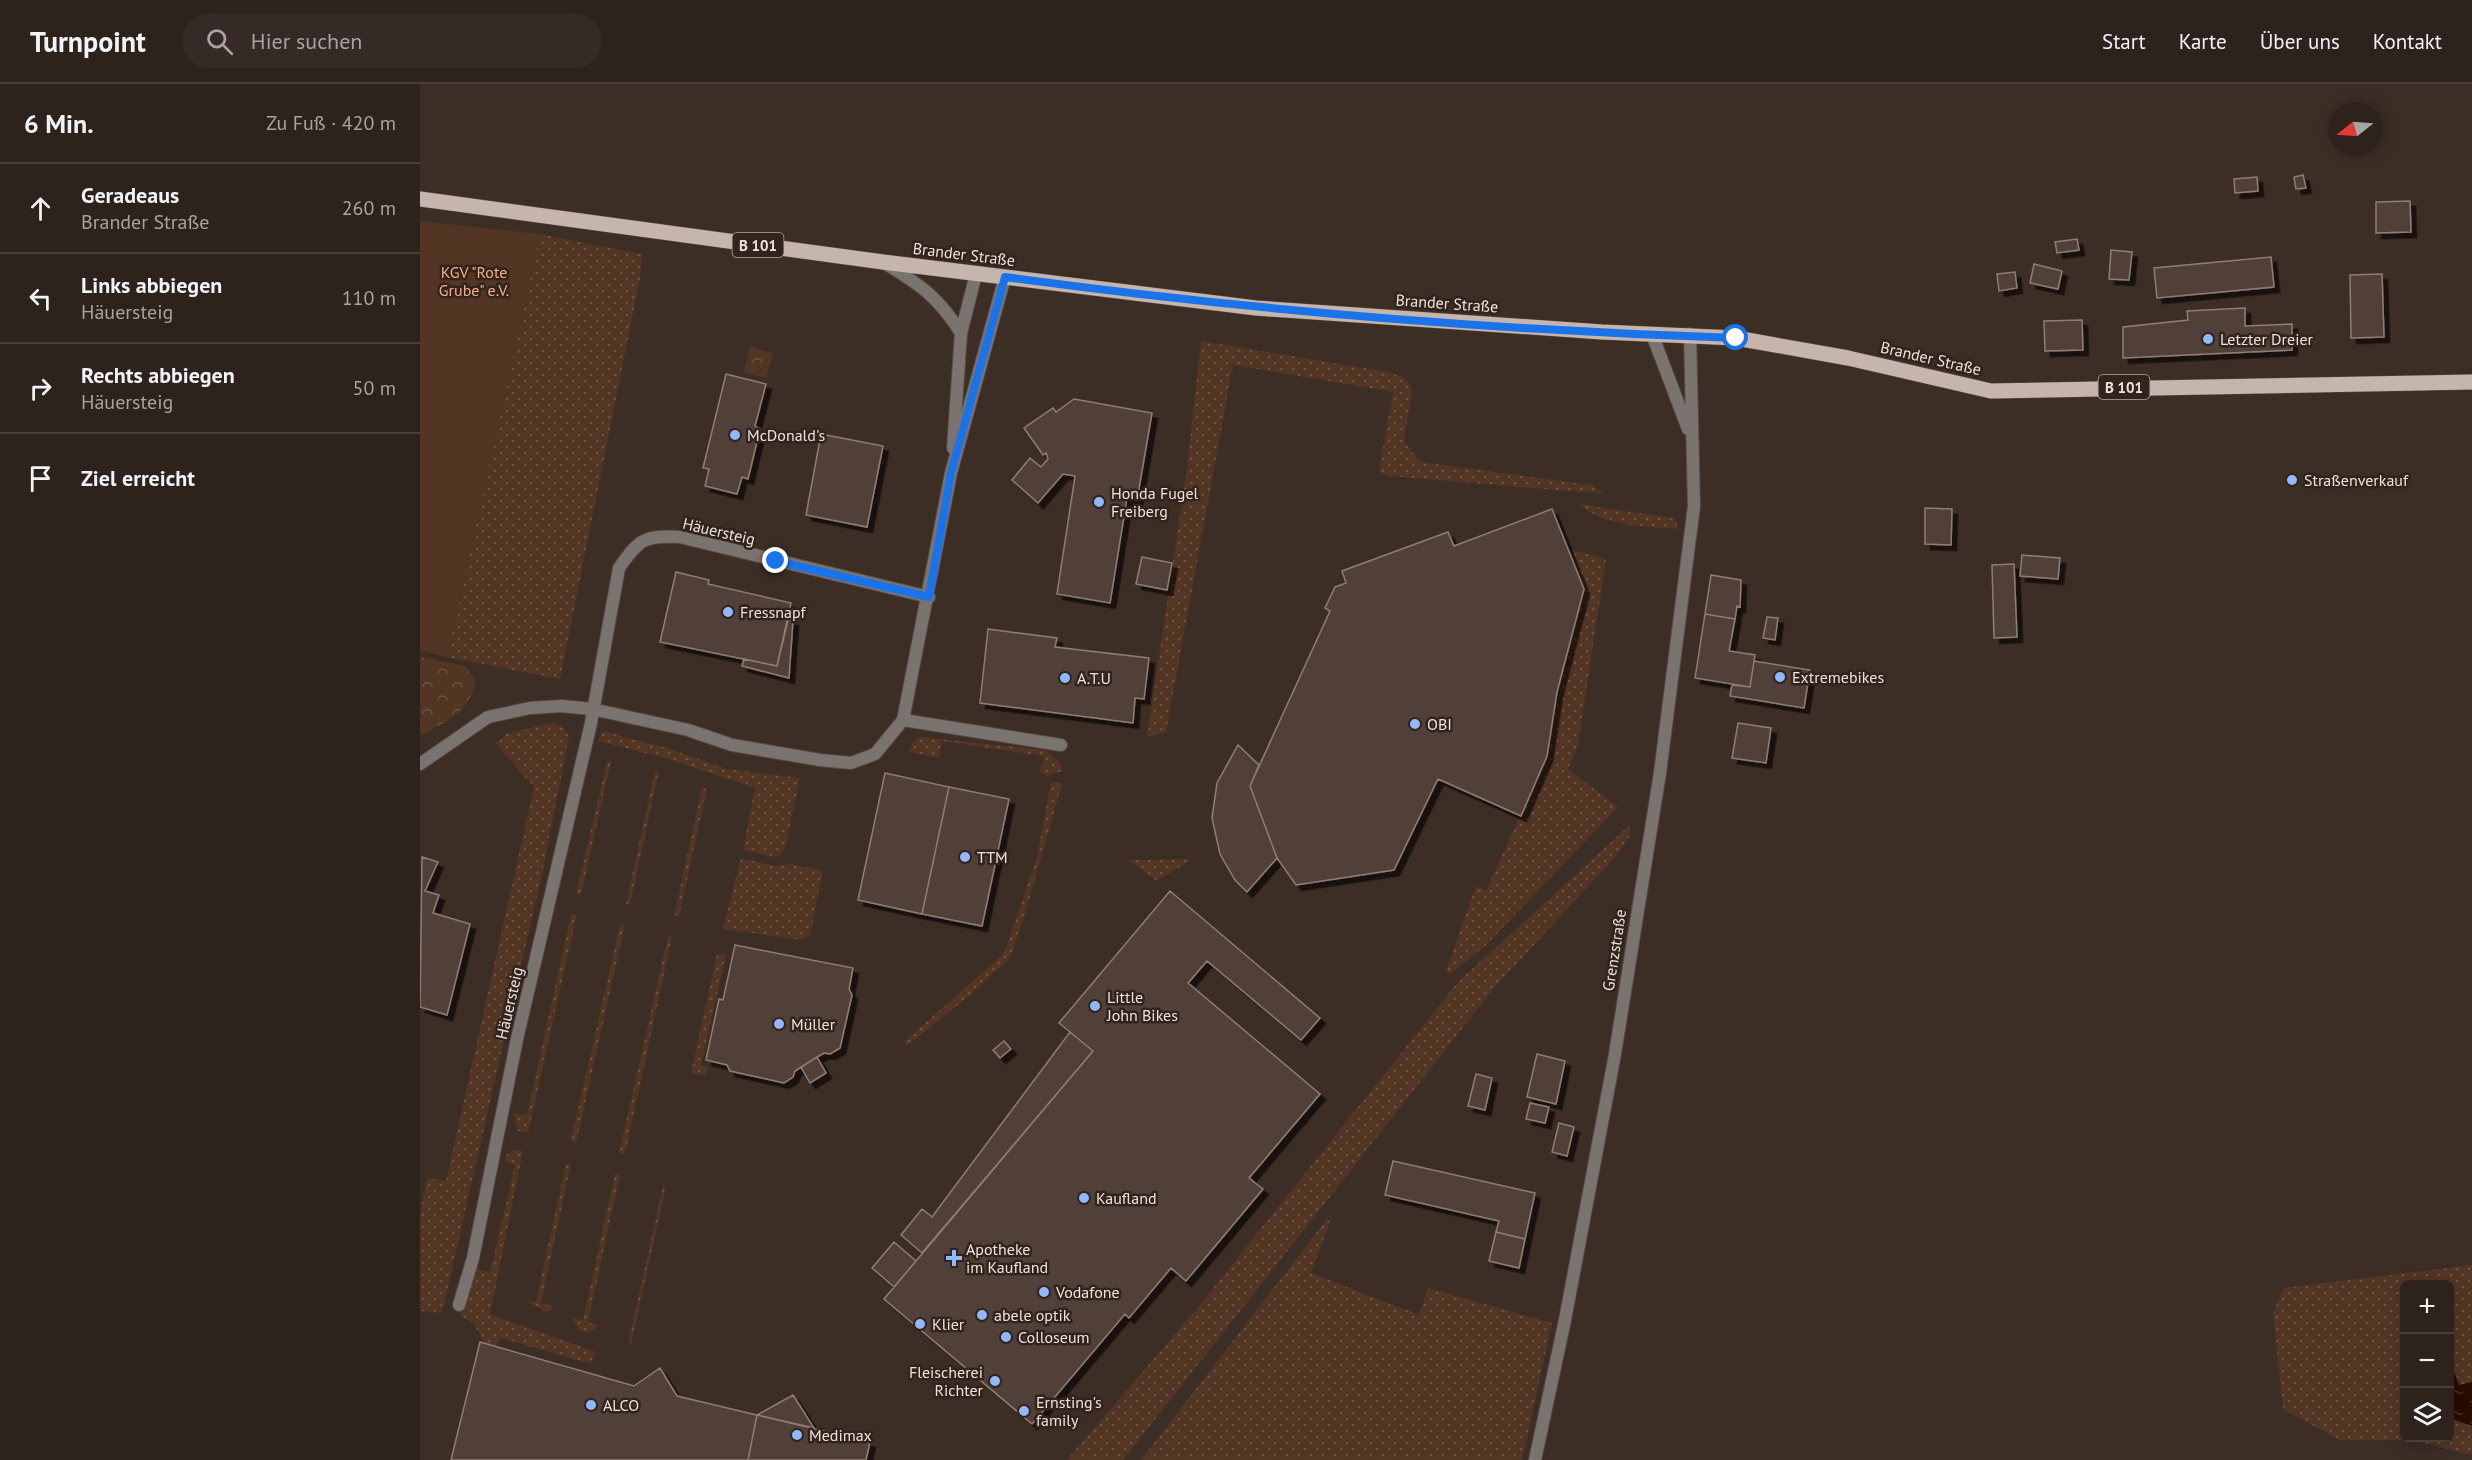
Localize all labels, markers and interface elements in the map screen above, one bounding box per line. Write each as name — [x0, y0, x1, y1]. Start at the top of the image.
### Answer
search box — [182, 14, 602, 68]
text: Turnpoint — [30, 23, 146, 60]
icon: search — [203, 25, 236, 58]
text: Hier suchen — [251, 27, 362, 55]
text: Start — [2102, 28, 2146, 55]
text: Karte — [2179, 28, 2227, 55]
text: Über uns — [2260, 28, 2340, 55]
text: Kontakt — [2373, 28, 2442, 55]
north arrow — [2328, 102, 2382, 156]
text: 6 Min. — [24, 107, 94, 140]
text: Zu Fuß · 420 m — [266, 110, 396, 136]
text: Geradeaus — [81, 181, 179, 209]
icon: ahead — [24, 192, 57, 225]
text: 260 m — [342, 195, 396, 221]
text: Brander Straße — [81, 209, 210, 235]
road number: B 101 — [732, 233, 784, 257]
street label: Brander Straße — [912, 238, 1016, 270]
park label: KGV "Rote Grube" e.V. — [439, 262, 509, 300]
text: Links abbiegen — [81, 271, 222, 299]
icon: left — [24, 282, 57, 315]
text: 110 m — [342, 285, 396, 311]
street label: Brander Straße — [1395, 289, 1499, 317]
text: Häuersteig — [81, 299, 173, 325]
route start — [1722, 324, 1748, 350]
place label: Letzter Dreier — [2220, 329, 2314, 349]
marker: Letzter Dreier — [2201, 332, 2215, 346]
street label: Brander Straße — [1879, 337, 1983, 379]
text: Rechts abbiegen — [81, 361, 235, 389]
icon: right — [24, 372, 57, 405]
text: 50 m — [353, 375, 396, 401]
road number: B 101 — [2098, 375, 2150, 399]
text: Häuersteig — [81, 389, 173, 415]
place label: McDonald's — [747, 425, 825, 445]
marker: McDonald's — [728, 428, 742, 442]
icon: arrive — [24, 462, 57, 495]
text: Ziel erreicht — [81, 464, 195, 492]
place label: Straßenverkauf — [2304, 470, 2409, 490]
marker: Straßenverkauf — [2285, 473, 2299, 487]
place label: Honda Fugel Freiberg — [1111, 483, 1199, 521]
marker: Honda Fugel Freiberg — [1092, 495, 1106, 509]
street label: Häuersteig — [681, 513, 757, 549]
route end — [762, 547, 788, 573]
place label: Fressnapf — [740, 602, 806, 622]
marker: Fressnapf — [721, 605, 735, 619]
place label: Extremebikes — [1792, 667, 1884, 687]
place label: A.T.U — [1077, 668, 1111, 688]
marker: Extremebikes — [1773, 670, 1787, 684]
marker: A.T.U — [1058, 671, 1072, 685]
place label: OBI — [1427, 714, 1452, 734]
marker: OBI — [1408, 717, 1422, 731]
place label: TTM — [977, 847, 1008, 867]
marker: TTM — [958, 850, 972, 864]
street label: Grenzstraße — [1598, 908, 1630, 992]
street label: Häuersteig — [491, 965, 527, 1041]
place label: Little John Bikes — [1106, 987, 1178, 1025]
marker: Little John Bikes — [1088, 999, 1102, 1013]
place label: Müller — [791, 1014, 836, 1034]
marker: Müller — [772, 1017, 786, 1031]
place label: Kaufland — [1096, 1188, 1157, 1208]
marker: Kaufland — [1077, 1191, 1091, 1205]
place label: Apotheke im Kaufland — [966, 1239, 1048, 1277]
marker: Apotheke im Kaufland — [947, 1251, 961, 1265]
map controls — [2400, 1280, 2454, 1442]
button: + — [2400, 1280, 2454, 1334]
place label: Vodafone — [1055, 1282, 1120, 1302]
marker: Vodafone — [1037, 1285, 1051, 1299]
place label: abele optik — [994, 1305, 1071, 1325]
marker: abele optik — [975, 1308, 989, 1322]
place label: Klier — [932, 1314, 965, 1334]
marker: Klier — [913, 1317, 927, 1331]
place label: Colloseum — [1018, 1327, 1090, 1347]
marker: Colloseum — [999, 1330, 1013, 1344]
button: − — [2400, 1334, 2454, 1388]
place label: Fleischerei Richter — [909, 1362, 984, 1400]
marker: Fleischerei Richter — [988, 1374, 1002, 1388]
button: layers — [2400, 1388, 2454, 1442]
place label: Ernsting's family — [1036, 1392, 1102, 1430]
place label: ALCO — [603, 1395, 639, 1415]
marker: ALCO — [584, 1398, 598, 1412]
marker: Ernsting's family — [1017, 1404, 1031, 1418]
place label: Medimax — [809, 1425, 872, 1445]
marker: Medimax — [790, 1428, 804, 1442]

